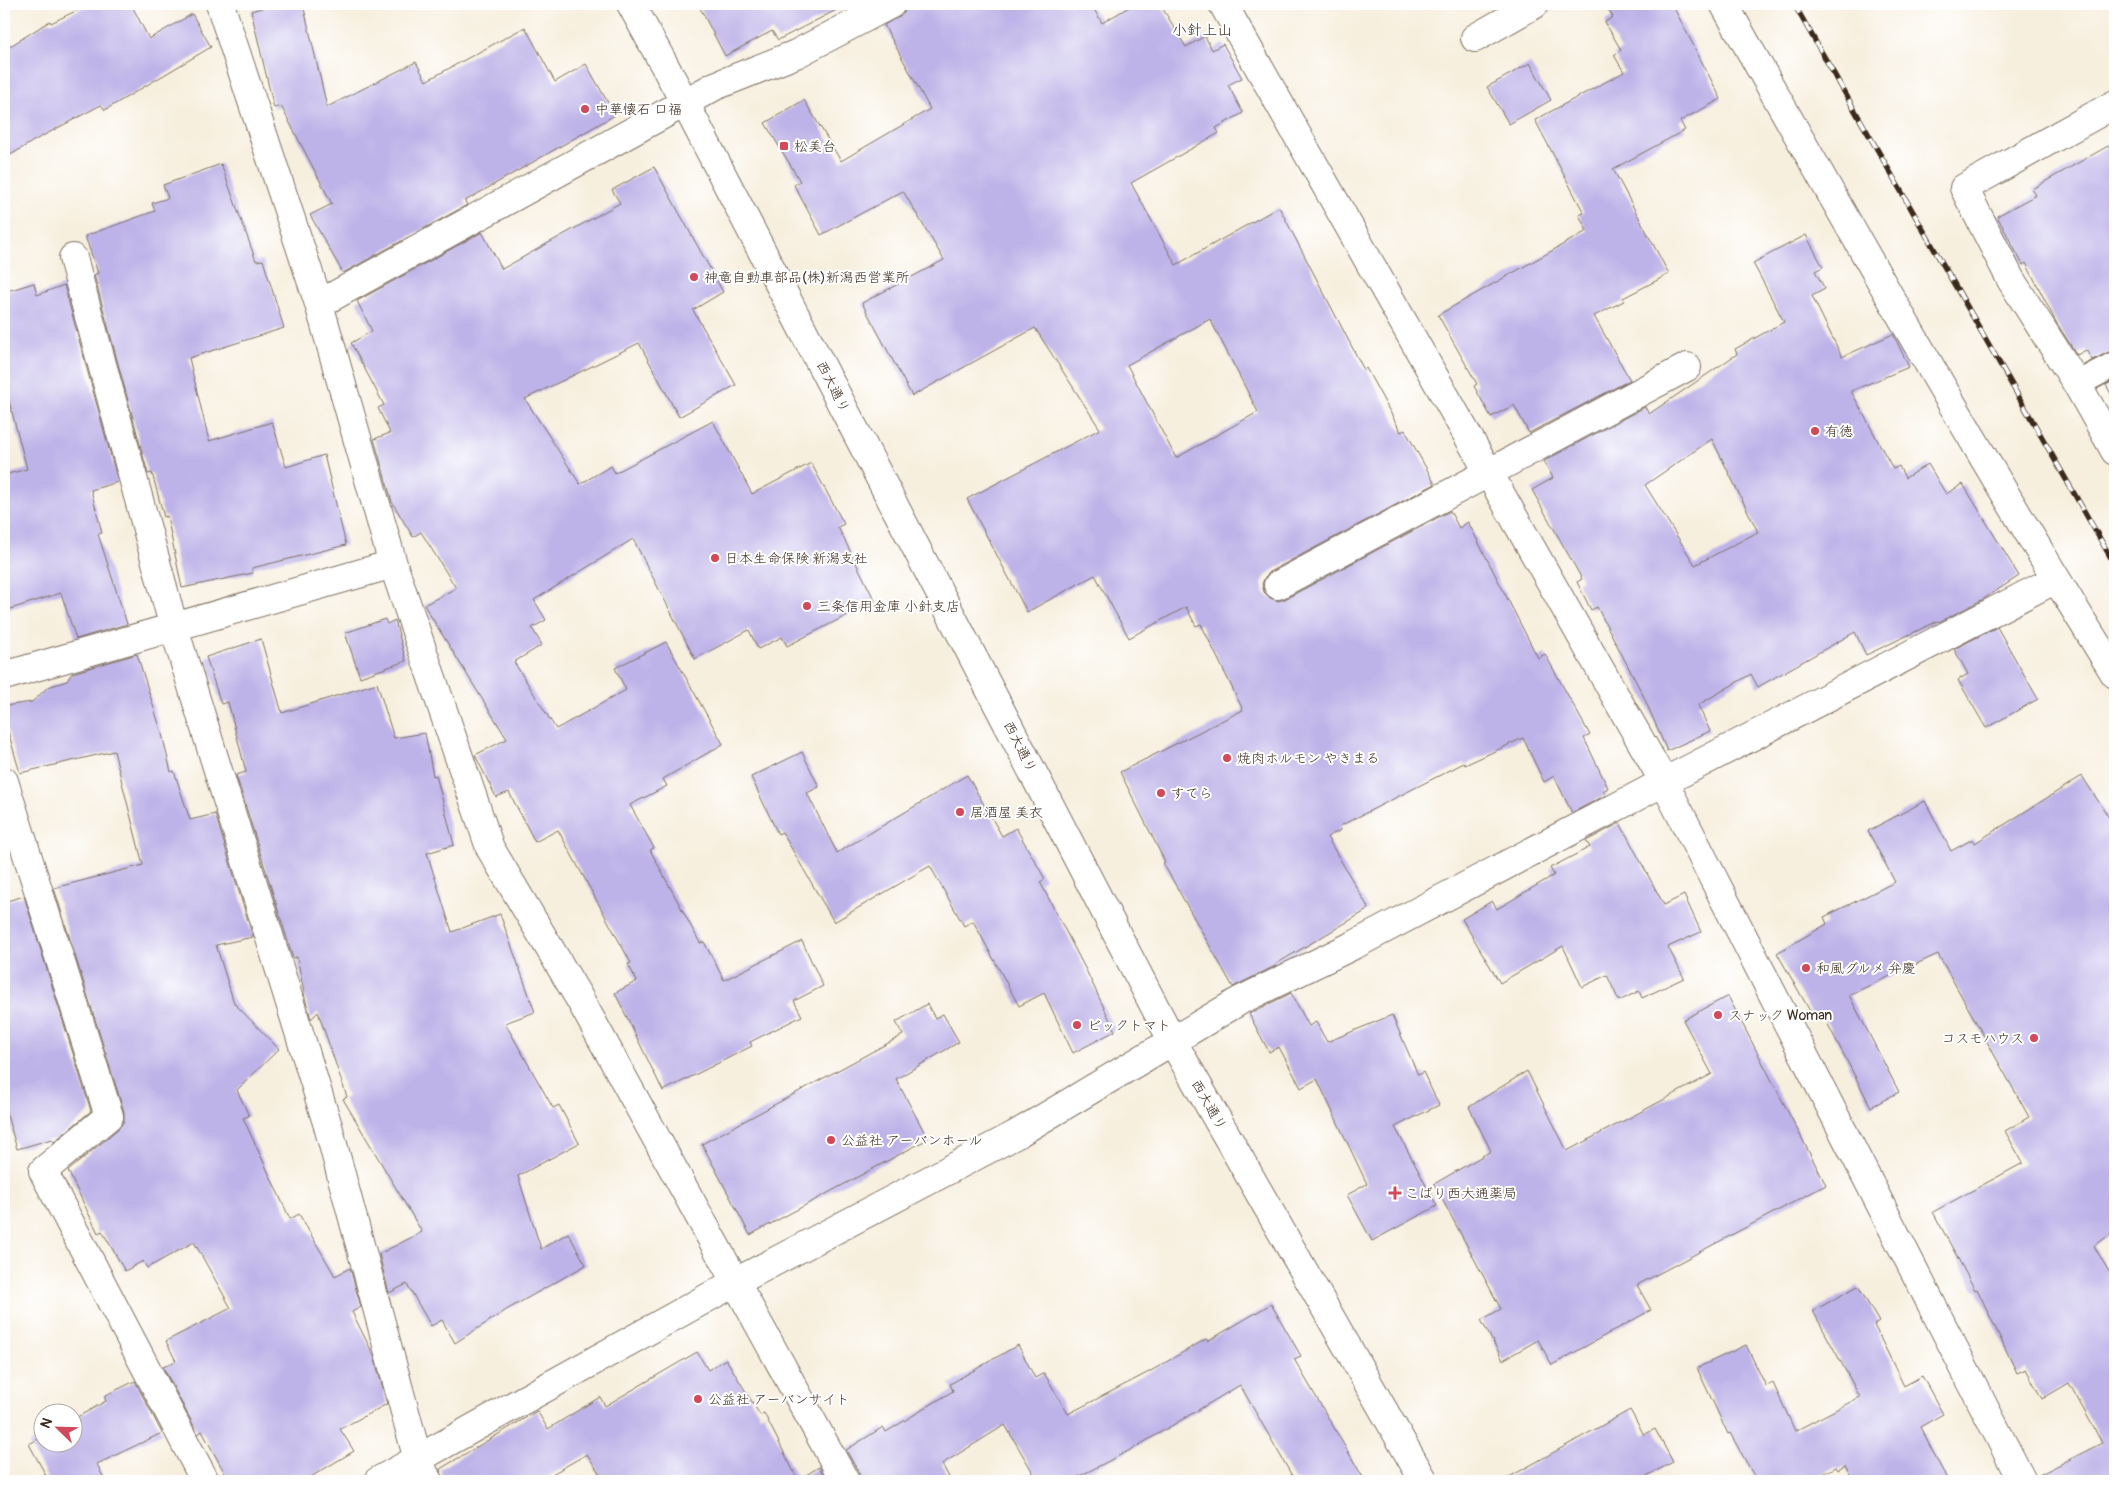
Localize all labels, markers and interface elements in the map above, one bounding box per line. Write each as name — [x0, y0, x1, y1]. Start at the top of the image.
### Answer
district label: 小針上山 — [1172, 21, 1232, 40]
place label: 中華懐石 口福 — [595, 101, 682, 118]
marker: 中華懐石 口福 — [579, 103, 591, 115]
place label: 松美台 — [794, 138, 836, 155]
marker: 松美台 — [778, 140, 790, 152]
place label: 神竜自動車部品(株)新潟西営業所 — [704, 269, 909, 286]
marker: 神竜自動車部品(株)新潟西営業所 — [688, 271, 700, 283]
street label: 西大通り — [813, 358, 853, 416]
place label: 有徳 — [1825, 423, 1853, 440]
marker: 有徳 — [1809, 425, 1821, 437]
place label: 日本生命保険 新潟支社 — [725, 550, 868, 567]
marker: 日本生命保険 新潟支社 — [709, 552, 721, 564]
place label: 三条信用金庫 小針支店 — [817, 598, 960, 615]
marker: 三条信用金庫 小針支店 — [801, 600, 813, 612]
street label: 西大通り — [1000, 718, 1040, 776]
place label: 焼肉ホルモン やきまる — [1237, 750, 1380, 767]
marker: 焼肉ホルモン やきまる — [1221, 752, 1233, 764]
place label: すてら — [1171, 785, 1213, 802]
marker: すてら — [1155, 787, 1167, 799]
place label: 居酒屋 美衣 — [970, 804, 1043, 821]
marker: 居酒屋 美衣 — [954, 806, 966, 818]
place label: 和風グルメ 弁慶 — [1816, 960, 1916, 977]
marker: 和風グルメ 弁慶 — [1800, 962, 1812, 974]
place label: スナック Woman — [1728, 1007, 1832, 1024]
marker: スナック Woman — [1712, 1009, 1724, 1021]
place label: ビックトマト — [1087, 1017, 1171, 1034]
marker: ビックトマト — [1071, 1019, 1083, 1031]
place label: コスモハウス — [1941, 1030, 2024, 1047]
marker: コスモハウス — [2028, 1032, 2040, 1044]
street label: 西大通り — [1188, 1077, 1230, 1133]
place label: 公益社 アーバンホール — [841, 1132, 983, 1149]
marker: 公益社 アーバンホール — [825, 1134, 837, 1146]
place label: こばり西大通薬局 — [1405, 1185, 1517, 1202]
marker: こばり西大通薬局 — [1389, 1187, 1401, 1199]
place label: 公益社 アーバンサイト — [708, 1391, 850, 1408]
marker: 公益社 アーバンサイト — [692, 1393, 704, 1405]
north arrow — [32, 1402, 82, 1452]
text: N — [37, 1415, 56, 1431]

